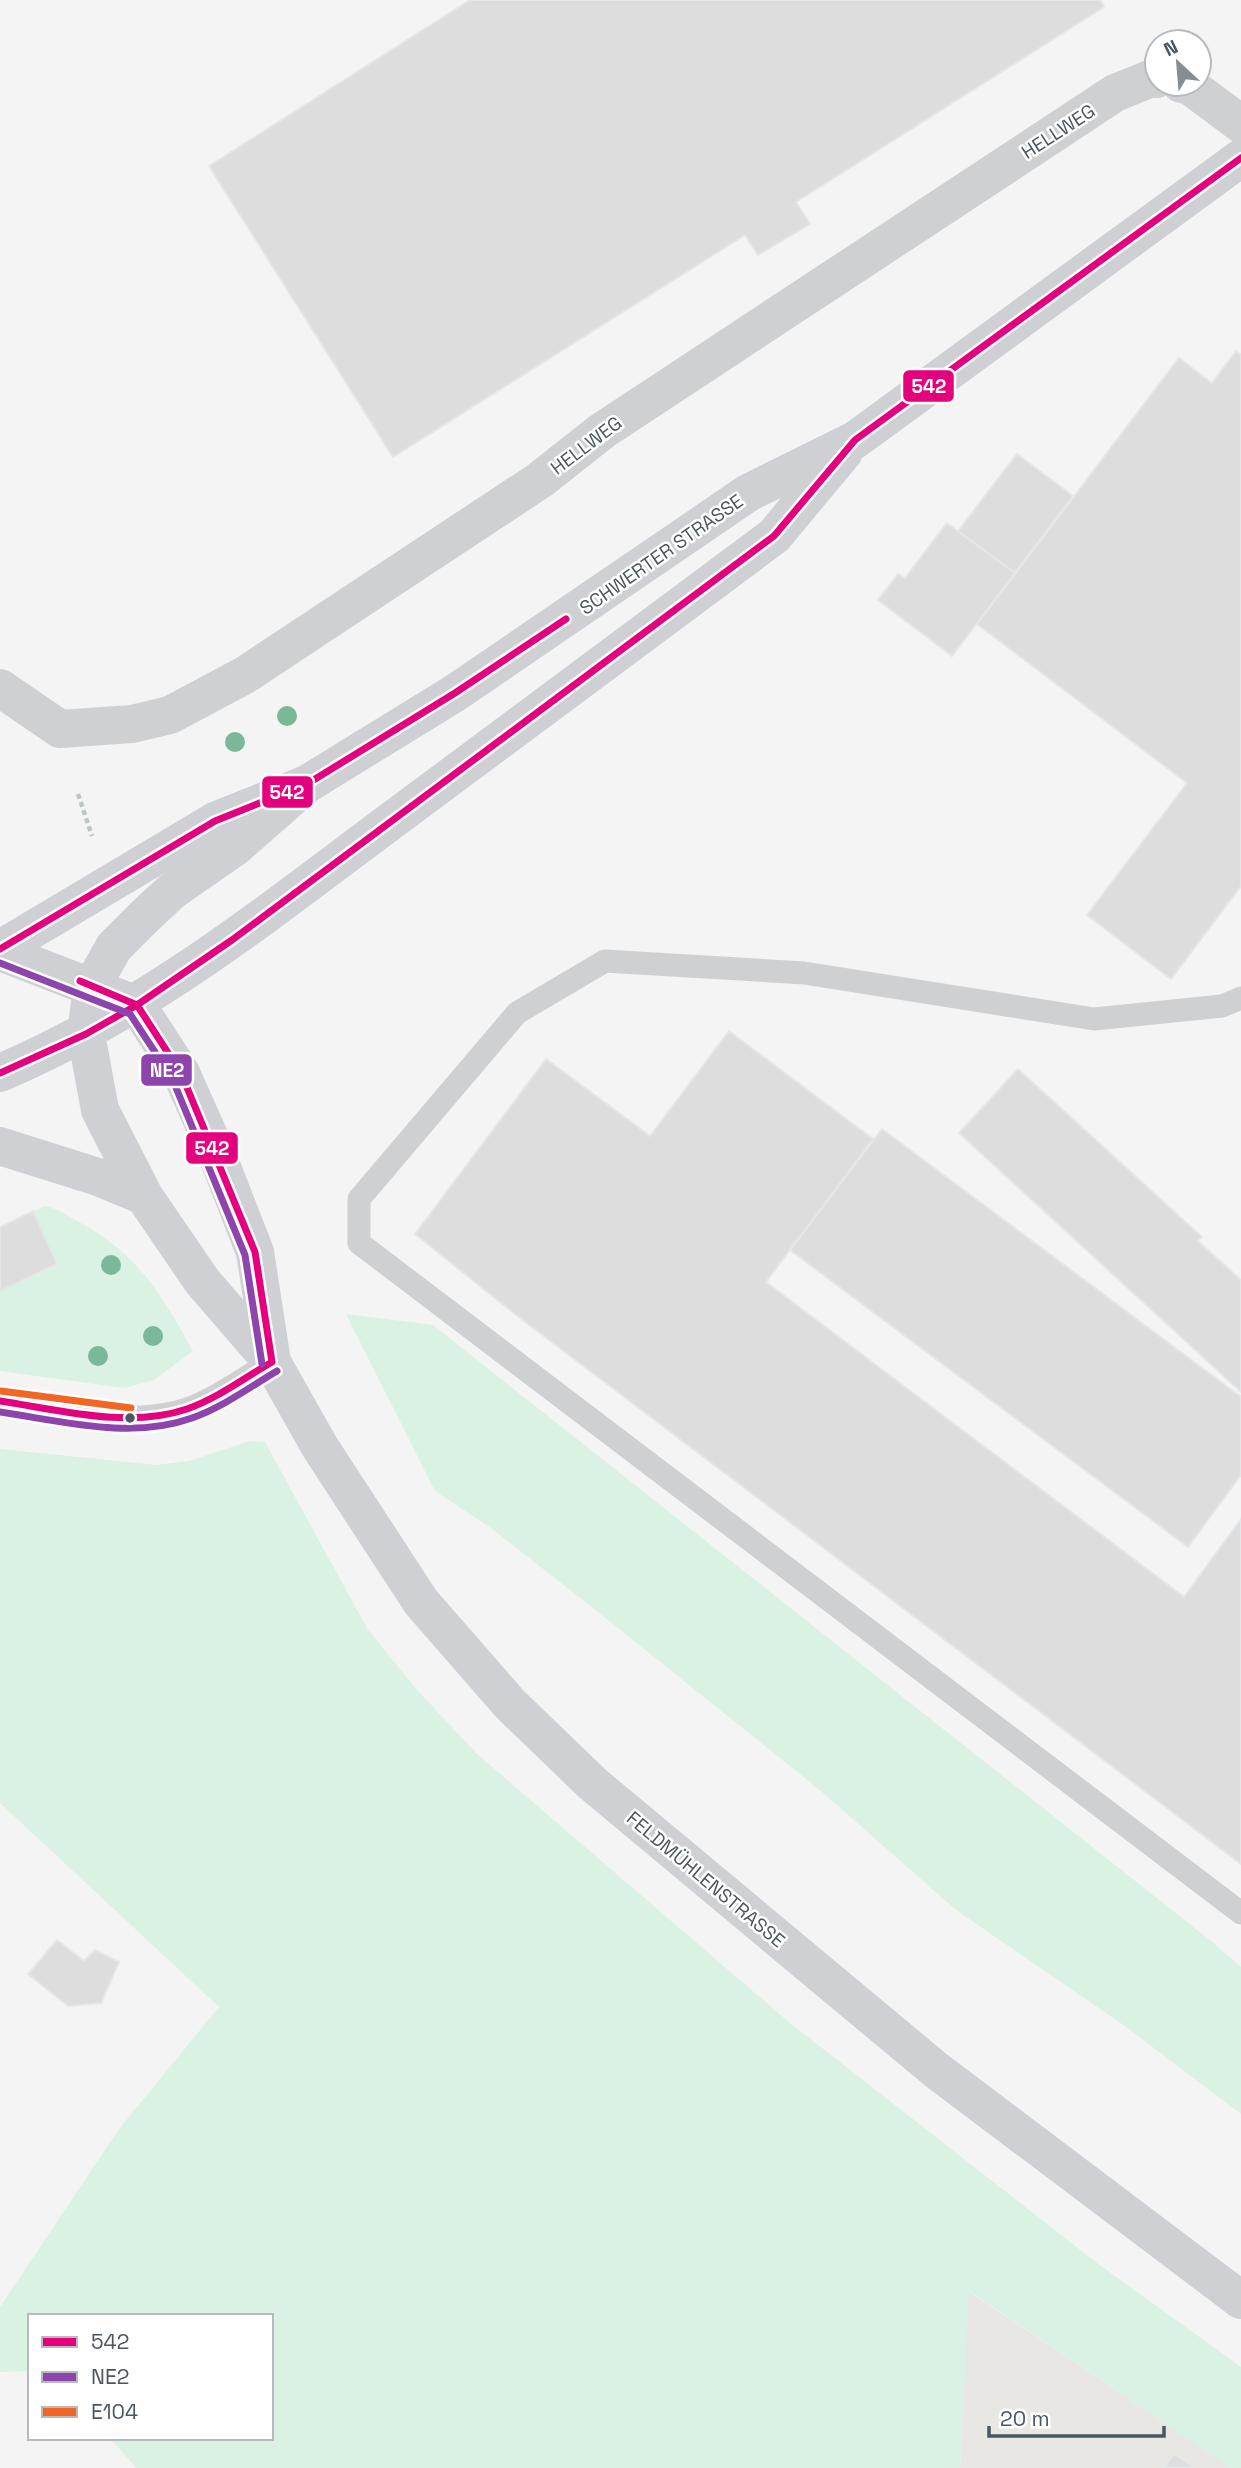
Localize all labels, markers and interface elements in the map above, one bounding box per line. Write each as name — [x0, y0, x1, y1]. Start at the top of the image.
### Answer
north arrow — [1143, 28, 1213, 98]
text: N — [1160, 34, 1182, 62]
street label: HELLWEG — [1017, 98, 1100, 165]
line badge: 542 — [902, 369, 955, 403]
text: 542 — [912, 374, 946, 399]
street label: HELLWEG — [546, 410, 627, 480]
street label: SCHWERTER STRASSE — [575, 488, 748, 620]
line badge: 542 — [261, 775, 314, 809]
text: 542 — [270, 780, 304, 805]
line badge: NE2 — [140, 1053, 193, 1087]
text: NE2 — [150, 1058, 184, 1083]
line badge: 542 — [185, 1131, 239, 1165]
text: 542 — [195, 1136, 229, 1161]
unlabelled marker — [123, 1411, 137, 1425]
street label: FELDMÜHLENSTRASSE — [621, 1806, 790, 1953]
legend — [28, 2314, 273, 2440]
text: 542 — [91, 2328, 129, 2355]
text: NE2 — [91, 2363, 129, 2390]
scale bar — [989, 2394, 1164, 2438]
text: E104 — [91, 2398, 138, 2425]
text: 20 m — [1000, 2405, 1050, 2432]

